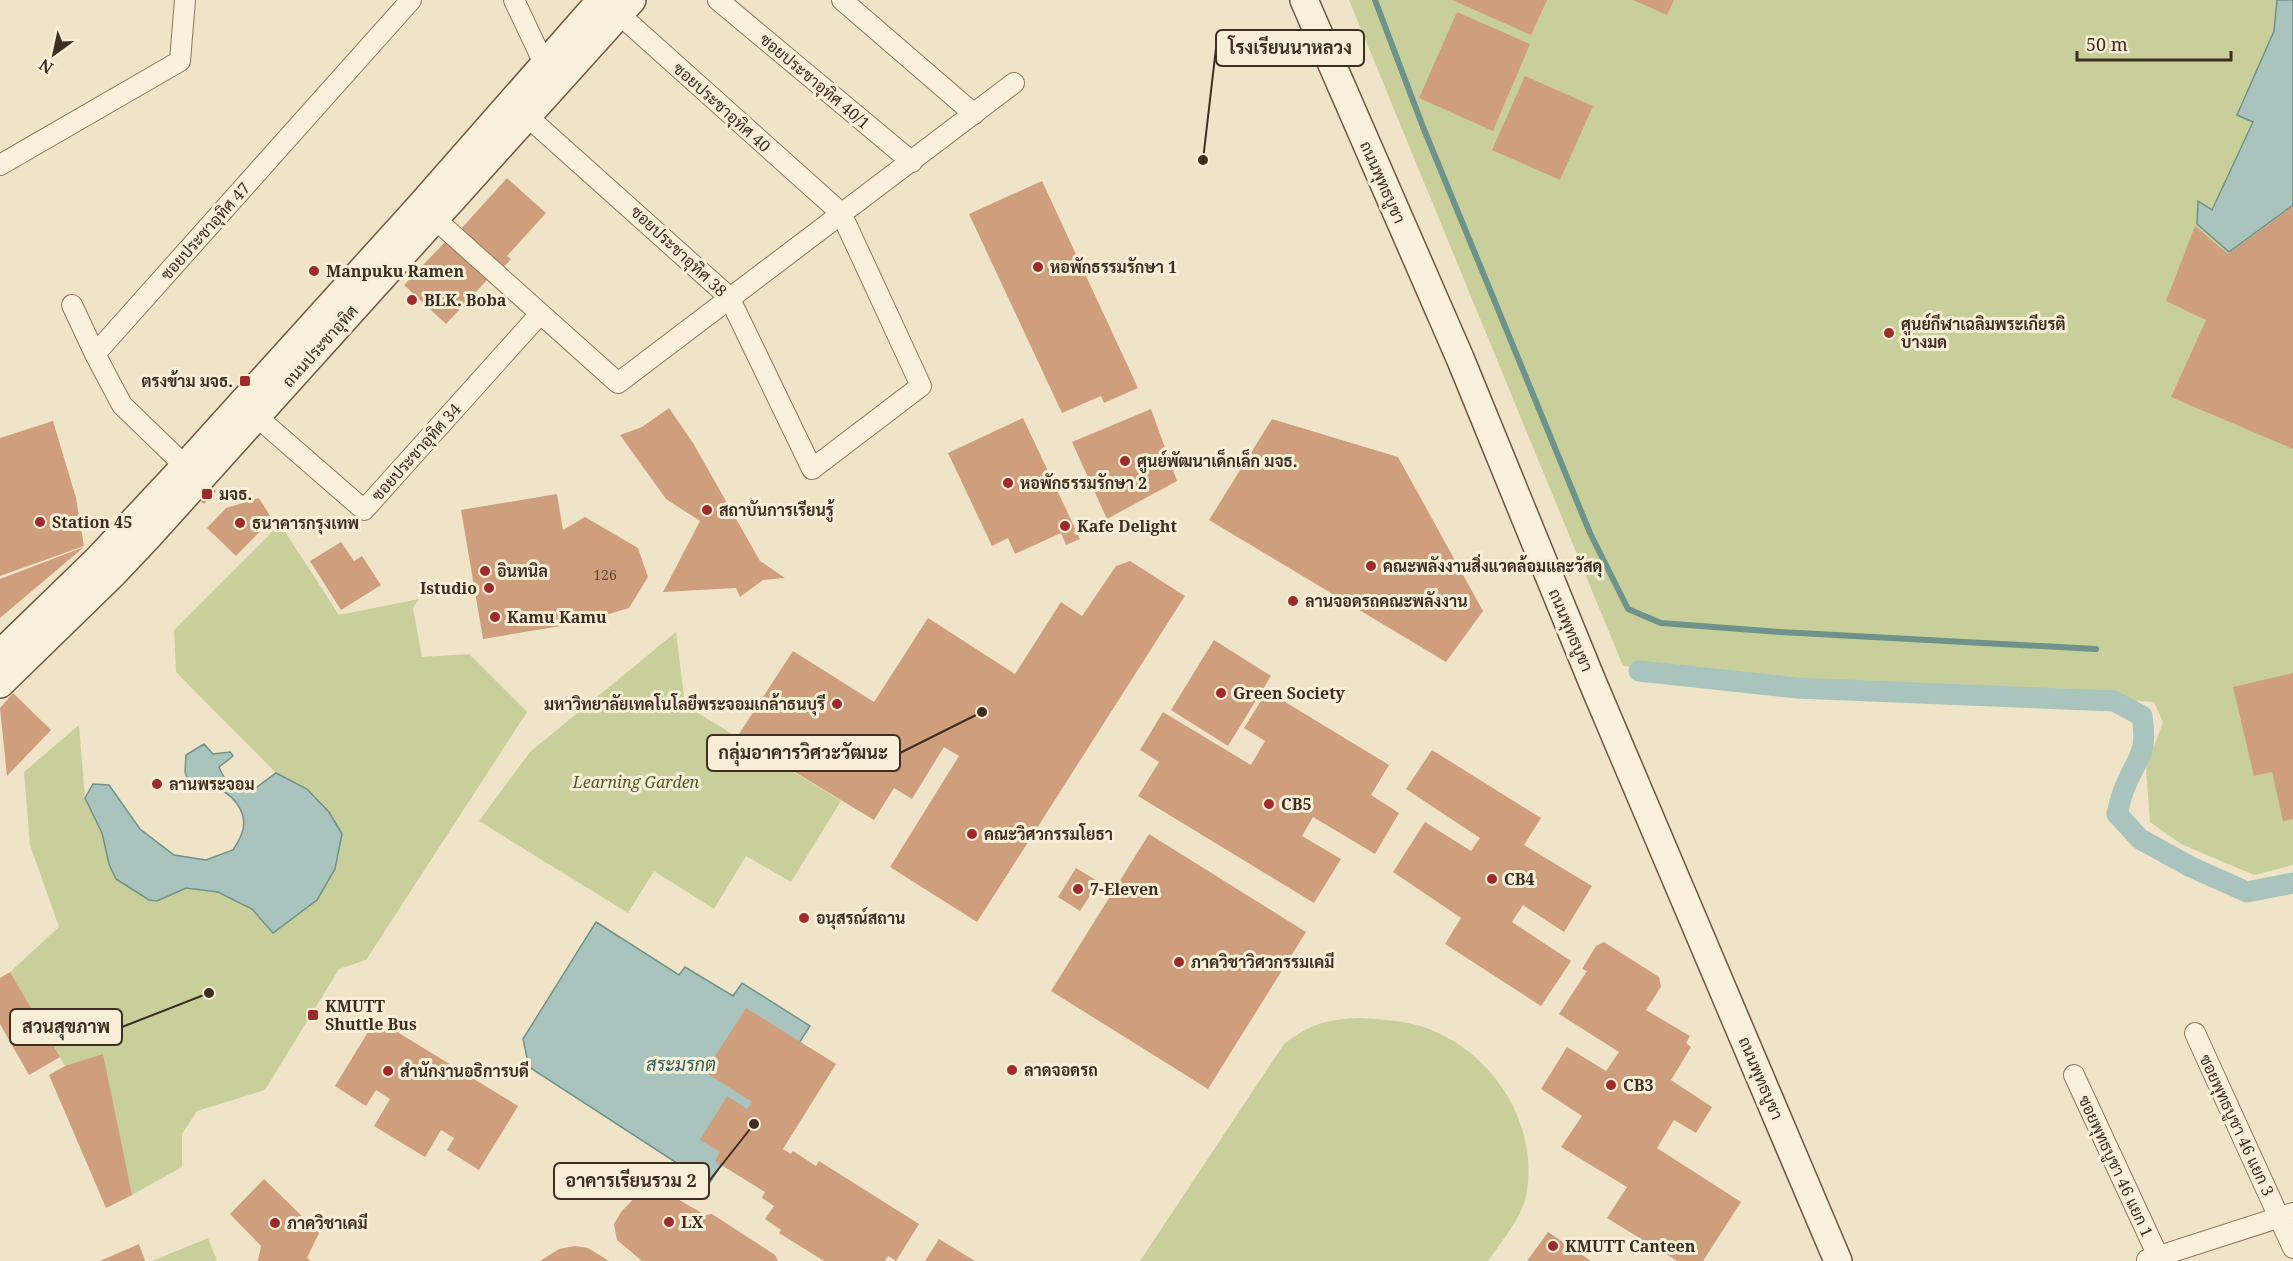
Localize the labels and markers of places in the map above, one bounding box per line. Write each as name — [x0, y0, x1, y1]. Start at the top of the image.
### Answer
callout: โรงเรียนนาหลวง — [1216, 30, 1364, 66]
place label: หอพักธรรมรักษา 1 — [1050, 256, 1177, 278]
place label: Manpuku Ramen — [326, 260, 464, 282]
marker: หอพักธรรมรักษา 1 — [1031, 260, 1045, 274]
marker: Manpuku Ramen — [307, 264, 321, 278]
place label: BLK. Boba — [424, 289, 507, 311]
marker: BLK. Boba — [405, 293, 419, 307]
place label: ศูนย์กีฬาเฉลิมพระเกียรติ บางมด — [1901, 313, 2065, 353]
marker: ศูนย์กีฬาเฉลิมพระเกียรติ บางมด — [1882, 326, 1896, 340]
place label: ตรงข้าม มจธ. — [141, 370, 233, 392]
marker: ตรงข้าม มจธ. — [238, 374, 252, 388]
place label: ศูนย์พัฒนาเด็กเล็ก มจธ. — [1137, 448, 1298, 474]
marker: ศูนย์พัฒนาเด็กเล็ก มจธ. — [1118, 454, 1132, 468]
place label: หอพักธรรมรักษา 2 — [1020, 472, 1147, 494]
marker: หอพักธรรมรักษา 2 — [1001, 476, 1015, 490]
place label: มจธ. — [219, 483, 252, 505]
marker: มจธ. — [200, 487, 214, 501]
place label: สถาบันการเรียนรู้ — [719, 499, 835, 523]
marker: สถาบันการเรียนรู้ — [700, 503, 714, 517]
place label: Station 45 — [52, 511, 132, 533]
place label: ธนาคารกรุงเทพ — [252, 512, 359, 535]
marker: Station 45 — [33, 515, 47, 529]
place label: Kafe Delight — [1077, 515, 1177, 537]
marker: ธนาคารกรุงเทพ — [233, 516, 247, 530]
marker: Kafe Delight — [1058, 519, 1072, 533]
place label: คณะพลังงานสิ่งแวดล้อมและวัสดุ — [1383, 553, 1602, 578]
marker: คณะพลังงานสิ่งแวดล้อมและวัสดุ — [1364, 559, 1378, 573]
place label: อินทนิล — [497, 560, 548, 582]
marker: อินทนิล — [478, 564, 492, 578]
place label: Istudio — [420, 577, 477, 599]
marker: Istudio — [482, 581, 496, 595]
place label: ลานจอดรถคณะพลังงาน — [1305, 590, 1468, 612]
marker: ลานจอดรถคณะพลังงาน — [1286, 594, 1300, 608]
place label: Kamu Kamu — [507, 606, 607, 628]
marker: Kamu Kamu — [488, 610, 502, 624]
place label: Green Society — [1233, 682, 1346, 704]
marker: Green Society — [1214, 686, 1228, 700]
place label: มหาวิทยาลัยเทคโนโลยีพระจอมเกล้าธนบุรี — [544, 693, 826, 716]
marker: มหาวิทยาลัยเทคโนโลยีพระจอมเกล้าธนบุรี — [830, 697, 844, 711]
callout: กลุ่มอาคารวิศวะวัฒนะ — [707, 735, 900, 771]
place label: ลานพระจอม — [169, 773, 255, 795]
marker: ลานพระจอม — [150, 777, 164, 791]
place label: CB5 — [1281, 793, 1312, 815]
marker: CB5 — [1262, 797, 1276, 811]
place label: คณะวิศวกรรมโยธา — [984, 823, 1113, 845]
marker: คณะวิศวกรรมโยธา — [965, 827, 979, 841]
place label: CB4 — [1504, 868, 1535, 890]
marker: CB4 — [1485, 872, 1499, 886]
place label: 7-Eleven — [1090, 878, 1159, 900]
marker: 7-Eleven — [1071, 882, 1085, 896]
place label: อนุสรณ์สถาน — [816, 907, 905, 930]
marker: อนุสรณ์สถาน — [797, 911, 811, 925]
place label: ภาควิชาวิศวกรรมเคมี — [1191, 951, 1335, 973]
marker: ภาควิชาวิศวกรรมเคมี — [1172, 955, 1186, 969]
place label: KMUTT Shuttle Bus — [325, 995, 417, 1035]
marker: KMUTT Shuttle Bus — [306, 1008, 320, 1022]
callout: สวนสุขภาพ — [10, 1009, 122, 1045]
place label: ลาดจอดรถ — [1024, 1059, 1098, 1081]
place label: สำนักงานอธิการบดี — [400, 1060, 529, 1082]
marker: ลาดจอดรถ — [1005, 1063, 1019, 1077]
marker: สำนักงานอธิการบดี — [381, 1064, 395, 1078]
place label: CB3 — [1623, 1074, 1654, 1096]
marker: CB3 — [1604, 1078, 1618, 1092]
callout: อาคารเรียนรวม 2 — [554, 1163, 709, 1199]
place label: LX — [681, 1211, 703, 1233]
place label: ภาควิชาเคมี — [287, 1212, 368, 1234]
marker: LX — [662, 1215, 676, 1229]
marker: ภาควิชาเคมี — [268, 1216, 282, 1230]
place label: KMUTT Canteen — [1565, 1235, 1696, 1257]
marker: KMUTT Canteen — [1546, 1239, 1560, 1253]

